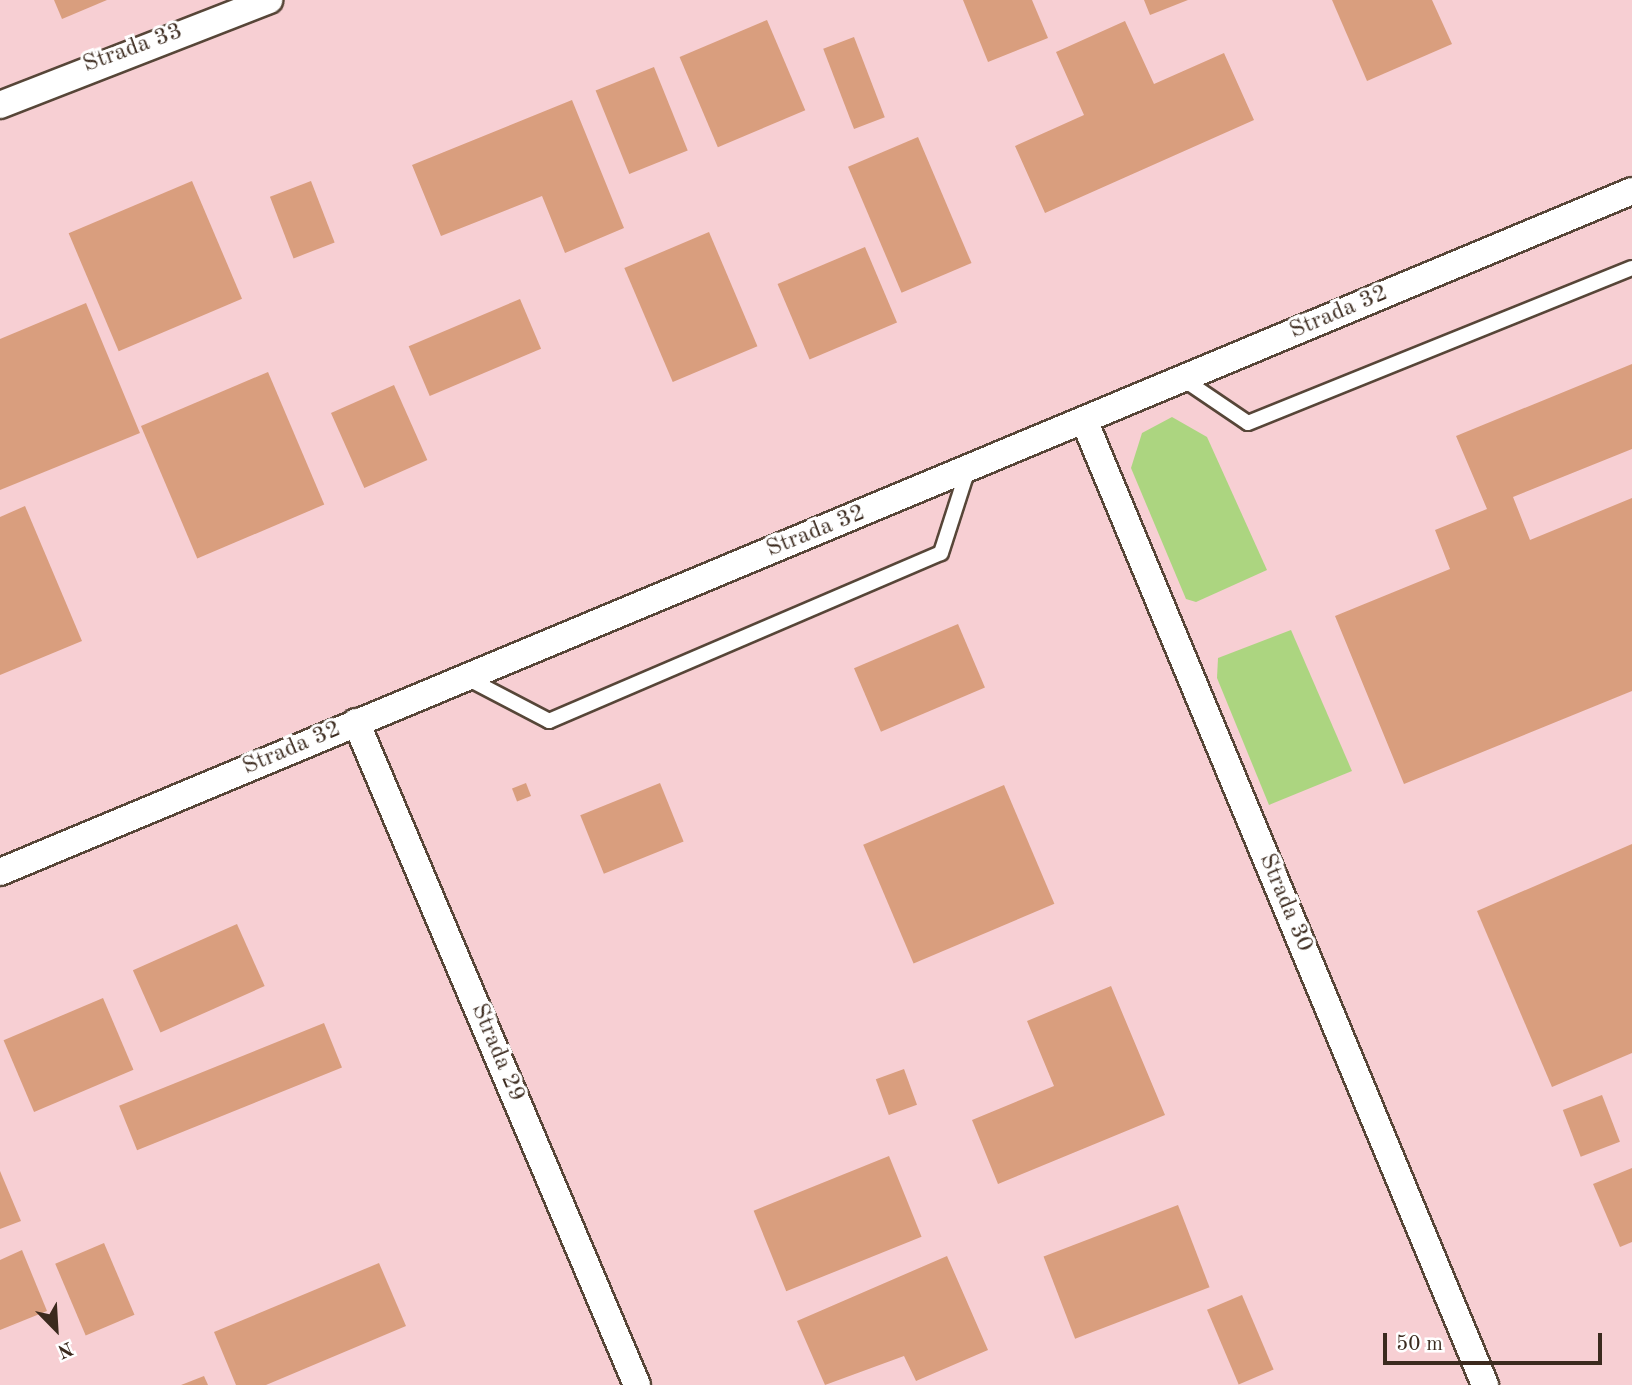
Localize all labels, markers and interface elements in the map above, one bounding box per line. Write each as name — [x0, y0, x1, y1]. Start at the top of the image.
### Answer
street label: Strada 33 — [79, 18, 187, 80]
street label: Strada 32 — [1286, 279, 1392, 347]
street label: Strada 32 — [762, 499, 870, 565]
street label: Strada 32 — [239, 715, 345, 783]
street label: Strada 30 — [1251, 850, 1319, 956]
street label: Strada 29 — [463, 1000, 531, 1106]
north arrow — [21, 1294, 91, 1364]
scale bar — [1387, 1318, 1606, 1362]
text: 50 m — [1396, 1334, 1443, 1355]
text: N — [54, 1337, 75, 1360]

